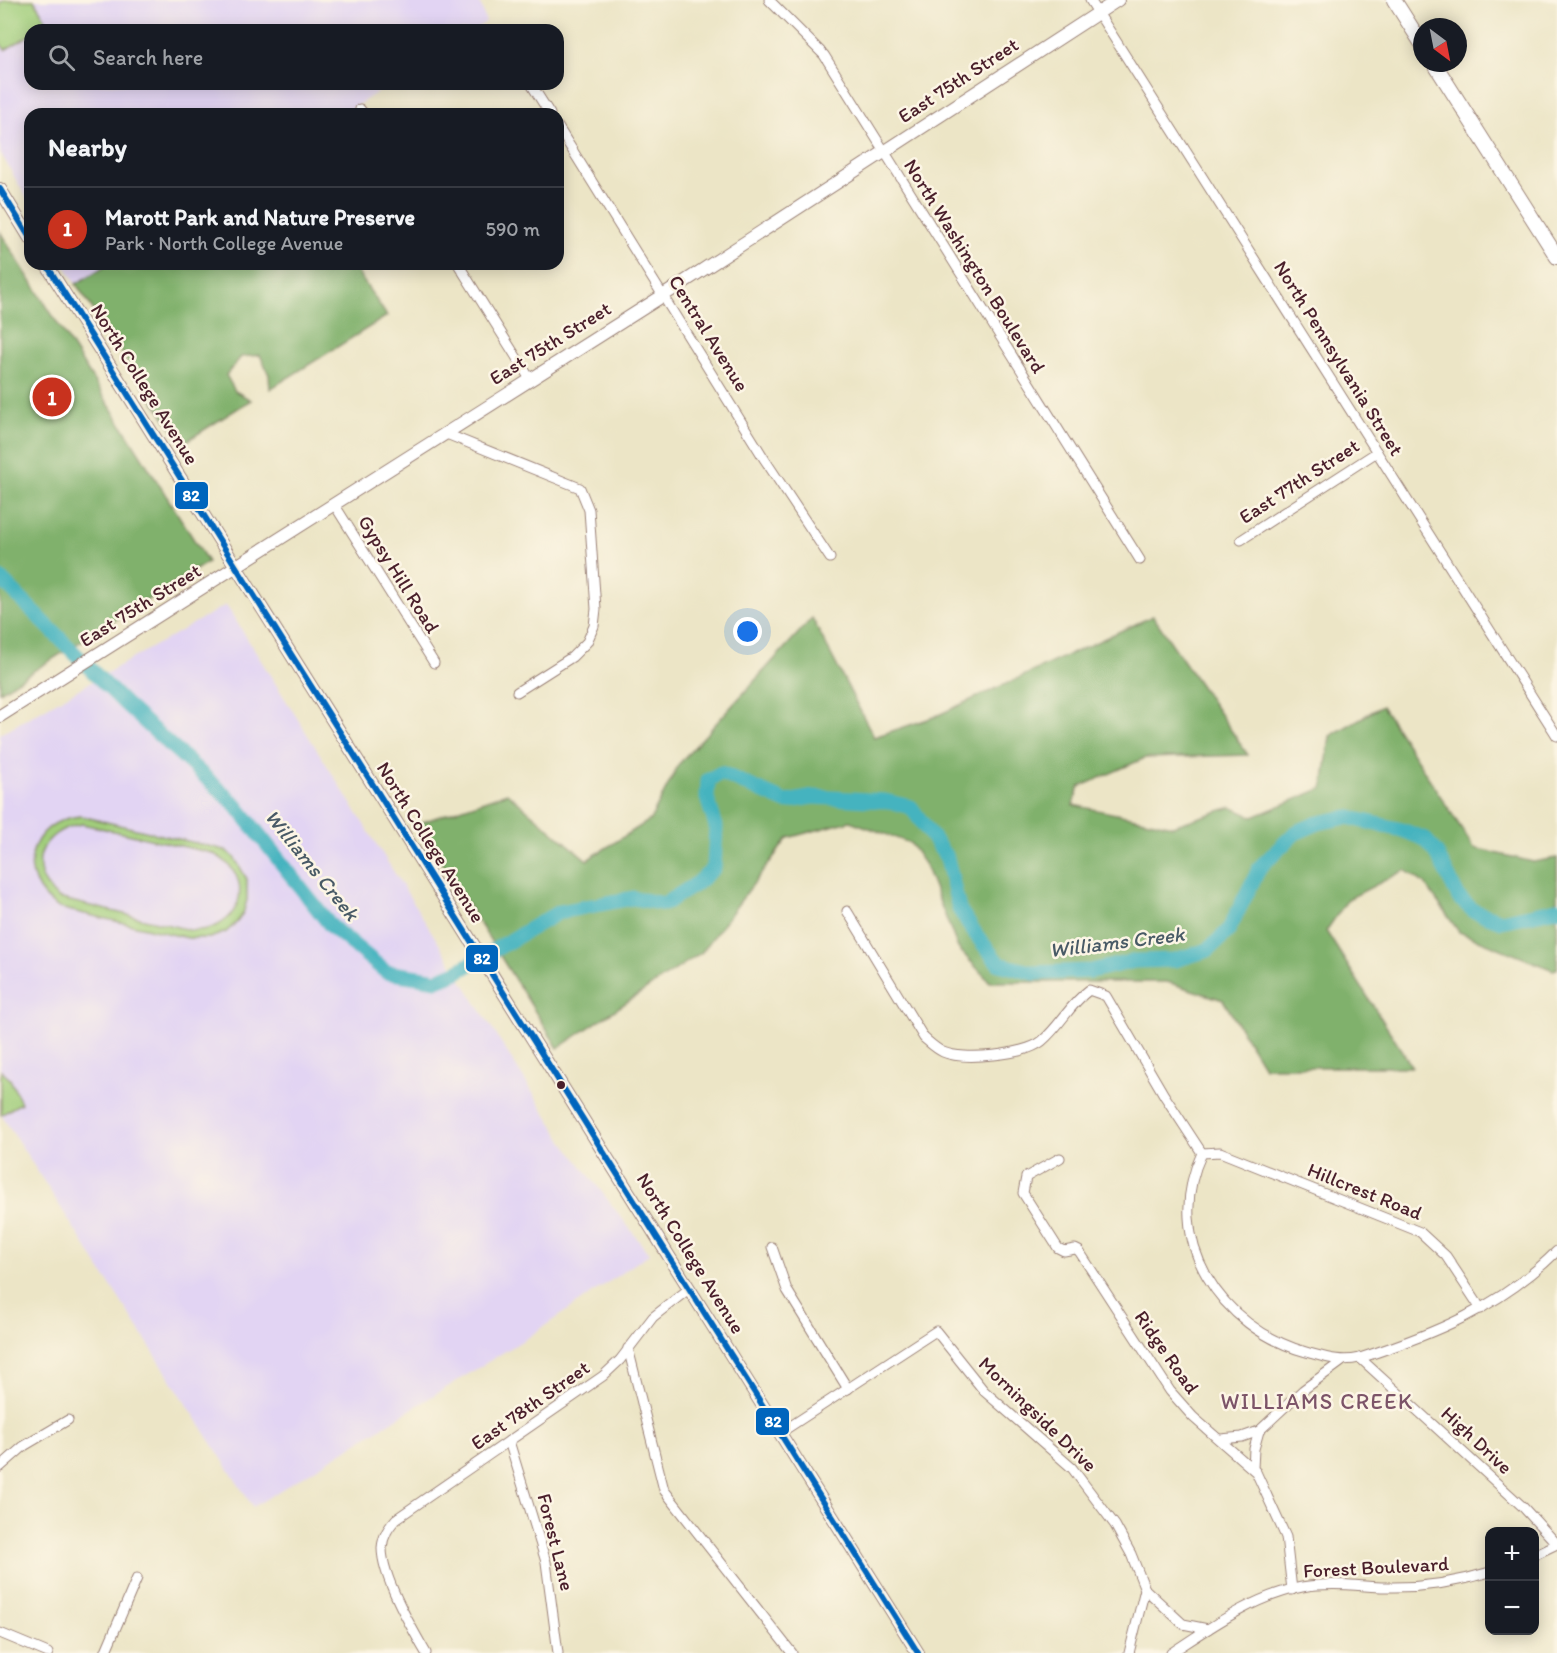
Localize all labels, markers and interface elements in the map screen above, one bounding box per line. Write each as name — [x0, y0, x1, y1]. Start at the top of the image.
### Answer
north arrow — [1413, 18, 1467, 72]
search box — [24, 24, 564, 90]
street label: East 75th Street — [893, 32, 1023, 128]
icon: search — [45, 41, 78, 74]
text: Search here — [93, 44, 203, 71]
text: Nearby — [48, 131, 127, 163]
street label: North Washington Boulevard — [899, 154, 1051, 378]
text: Marott Park and Nature Preserve — [105, 204, 415, 231]
text: 1 — [63, 217, 72, 241]
text: 590 m — [485, 217, 540, 241]
text: Park · North College Avenue — [105, 231, 343, 255]
street label: North Pennsylvania Street — [1269, 256, 1409, 460]
street label: Central Avenue — [664, 270, 754, 396]
street label: East 75th Street — [485, 296, 615, 390]
street label: North College Avenue — [86, 299, 204, 469]
pin: 1 — [32, 374, 72, 420]
street label: East 77th Street — [1235, 433, 1363, 529]
line badge: 82 — [174, 481, 209, 510]
text: 82 — [182, 486, 200, 505]
street label: Gypsy Hill Road — [353, 511, 445, 637]
street label: East 75th Street — [75, 558, 205, 652]
your location — [733, 617, 762, 646]
street label: North College Avenue — [372, 757, 490, 927]
water label: Williams Creek — [260, 804, 365, 926]
water label: Williams Creek — [1048, 921, 1187, 962]
line badge: 82 — [465, 944, 499, 973]
text: 82 — [473, 949, 491, 968]
unlabelled marker — [555, 1079, 567, 1091]
street label: Hillcrest Road — [1304, 1157, 1426, 1225]
street label: North College Avenue — [632, 1168, 750, 1338]
street label: Ridge Road — [1130, 1306, 1205, 1398]
street label: Morningside Drive — [974, 1351, 1102, 1477]
street label: East 78th Street — [466, 1355, 594, 1455]
district label: WILLIAMS CREEK — [1221, 1388, 1413, 1415]
street label: High Drive — [1436, 1401, 1518, 1479]
line badge: 82 — [755, 1407, 790, 1436]
text: 82 — [764, 1412, 782, 1431]
street label: Forest Lane — [532, 1491, 580, 1593]
map controls — [1485, 1527, 1539, 1635]
button: + — [1485, 1527, 1539, 1581]
street label: Forest Boulevard — [1302, 1551, 1450, 1583]
button: − — [1485, 1581, 1539, 1635]

